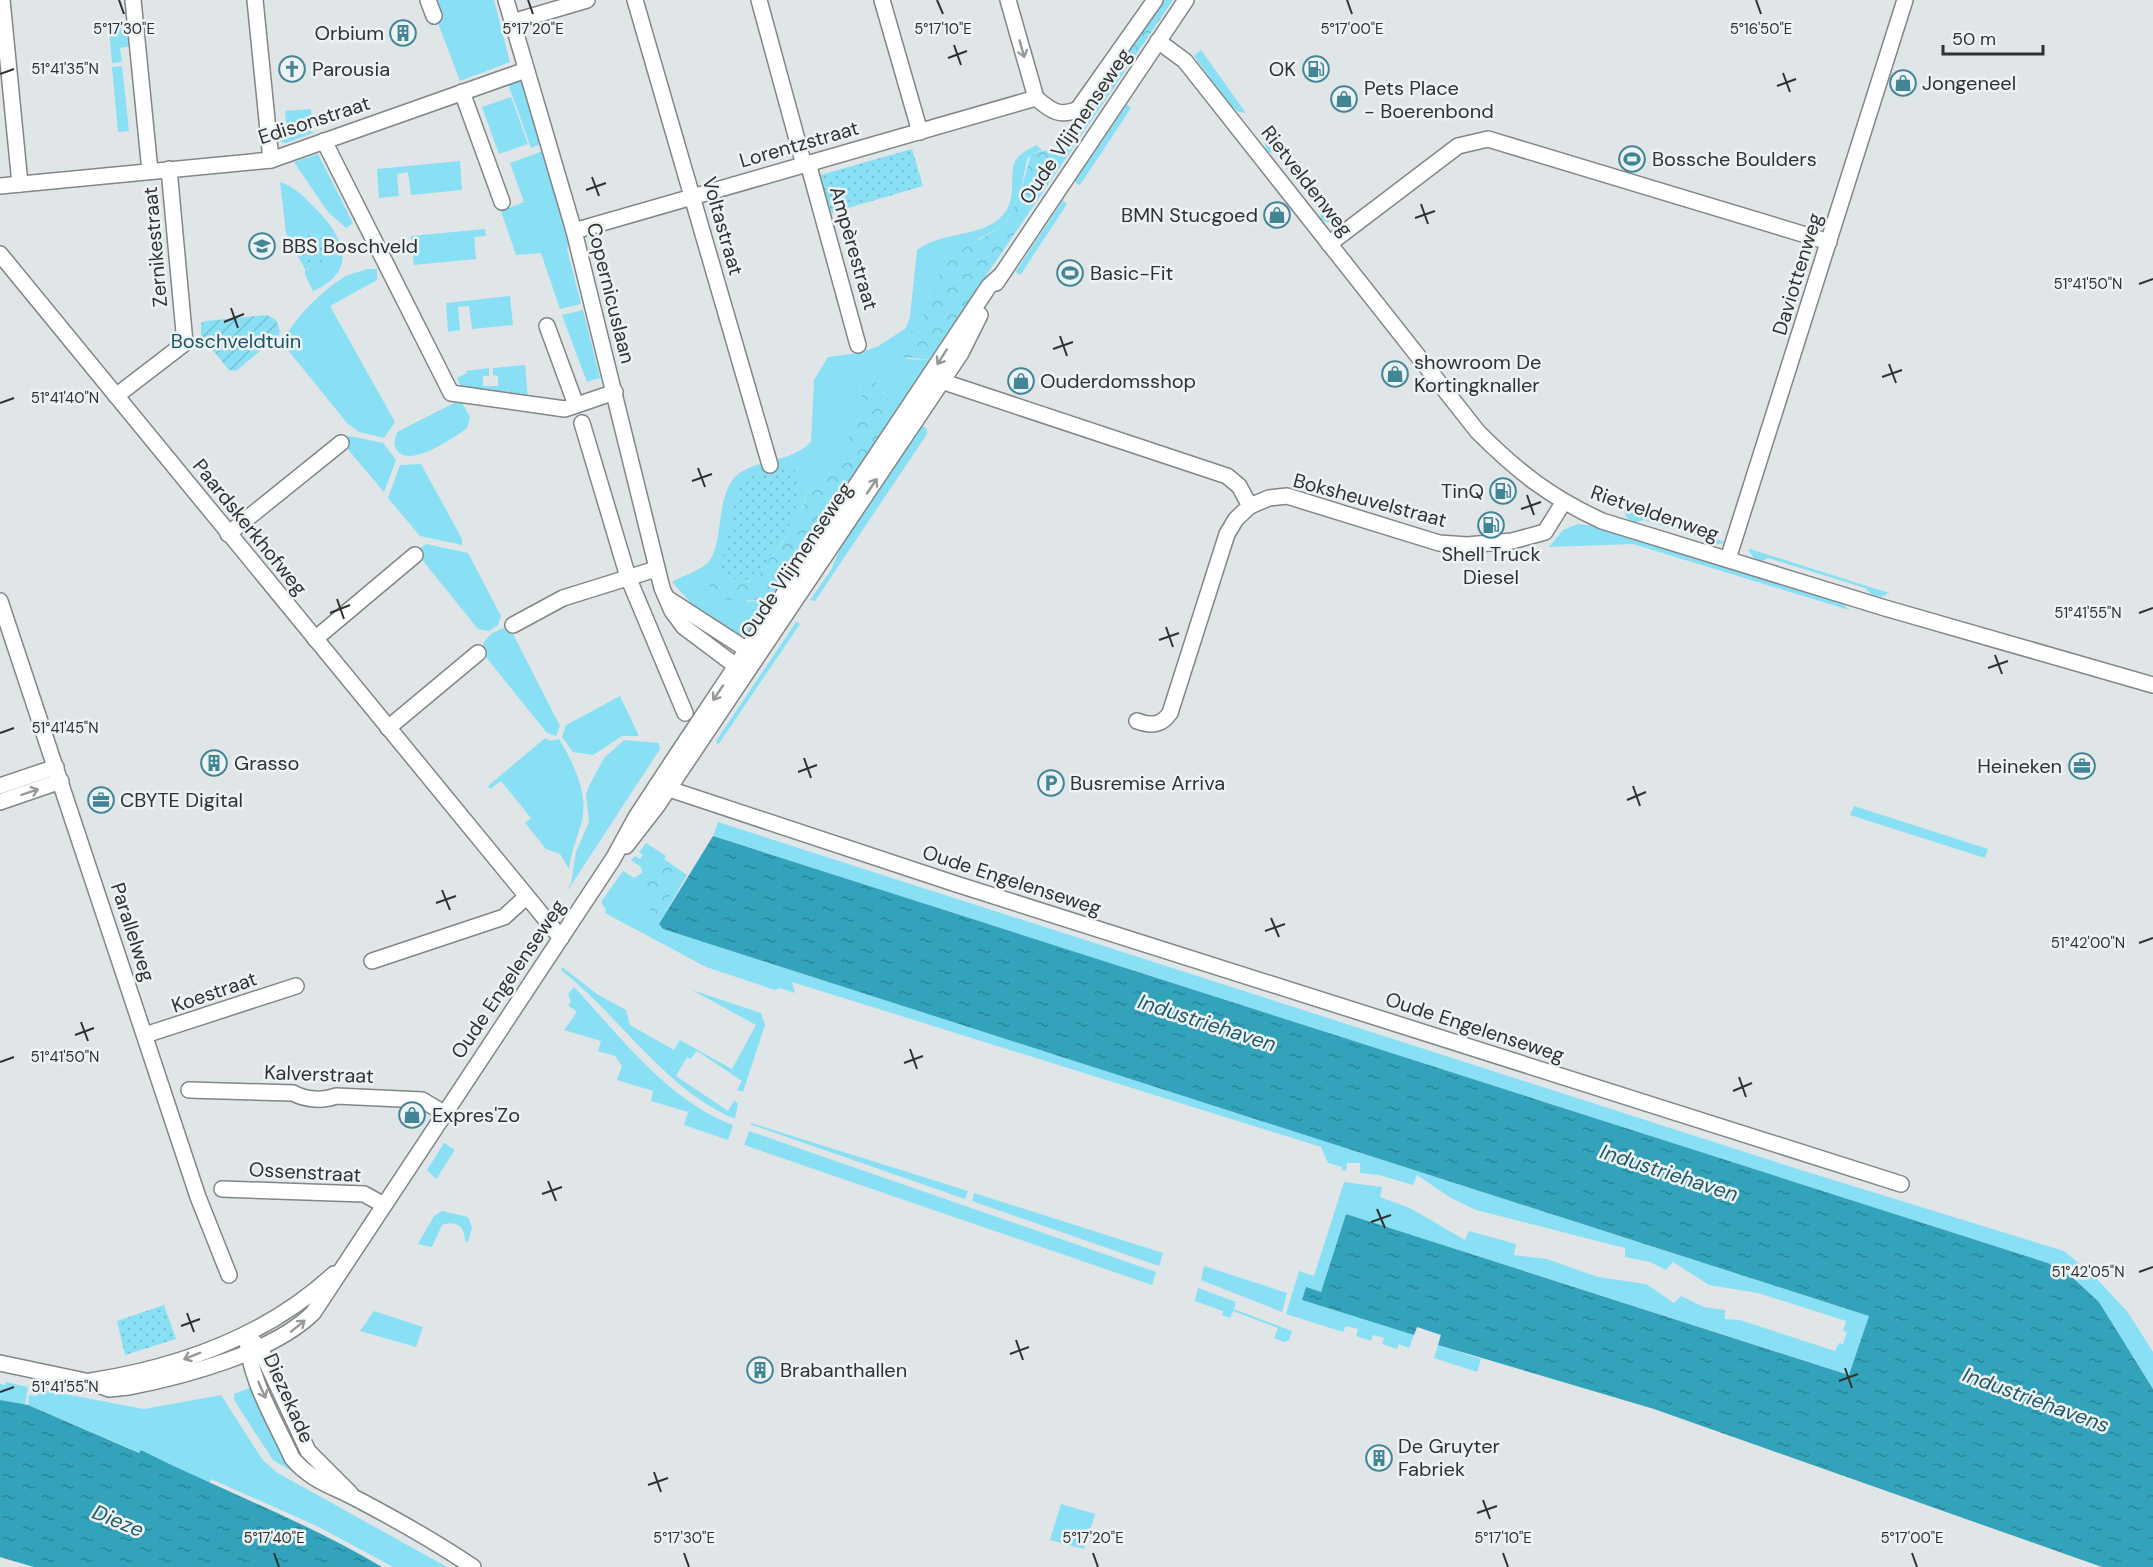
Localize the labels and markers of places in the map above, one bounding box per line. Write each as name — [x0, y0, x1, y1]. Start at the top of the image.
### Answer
building icon: Orbium — [388, 18, 418, 48]
place label: Orbium — [315, 20, 384, 46]
church icon: Parousia — [277, 54, 307, 84]
fuel station icon: OK — [1301, 54, 1331, 84]
place label: Parousia — [312, 56, 390, 82]
place label: OK — [1269, 56, 1296, 82]
shop icon: Jongeneel — [1888, 68, 1918, 98]
place label: Jongeneel — [1922, 70, 2016, 96]
place label: Pets Place - Boerenbond — [1364, 75, 1494, 124]
shop icon: Pets Place - Boerenbond — [1329, 84, 1359, 114]
sports icon: Bossche Boulders — [1617, 144, 1647, 174]
place label: Bossche Boulders — [1652, 146, 1817, 172]
shop icon: BMN Stucgoed — [1262, 200, 1292, 230]
place label: BMN Stucgoed — [1121, 202, 1258, 228]
school or university icon: BBS Boschveld — [247, 231, 277, 261]
place label: BBS Boschveld — [282, 233, 418, 259]
sports icon: Basic-Fit — [1055, 258, 1085, 288]
place label: Basic-Fit — [1090, 260, 1174, 286]
place label: showroom De Kortingknaller — [1414, 349, 1541, 398]
shop icon: showroom De Kortingknaller — [1380, 359, 1410, 389]
shop icon: Ouderdomsshop — [1006, 366, 1036, 396]
place label: Ouderdomsshop — [1040, 368, 1196, 394]
fuel station icon: TinQ — [1488, 476, 1518, 506]
place label: TinQ — [1441, 478, 1484, 504]
fuel station icon: Shell Truck Diesel — [1476, 510, 1506, 540]
place label: Shell Truck Diesel — [1441, 541, 1541, 590]
building icon: Grasso — [199, 748, 229, 778]
place label: Grasso — [234, 750, 299, 776]
office icon: Heineken — [2067, 751, 2097, 781]
place label: Heineken — [1977, 753, 2062, 779]
parking icon: Busremise Arriva — [1036, 768, 1066, 798]
place label: Busremise Arriva — [1070, 770, 1225, 796]
office icon: CBYTE Digital — [86, 785, 116, 815]
place label: CBYTE Digital — [120, 787, 243, 813]
shop icon: Expres'Zo — [397, 1100, 427, 1130]
place label: Expres'Zo — [432, 1102, 520, 1128]
building icon: Brabanthallen — [745, 1355, 775, 1385]
place label: Brabanthallen — [780, 1357, 907, 1383]
place label: De Gruyter Fabriek — [1398, 1433, 1500, 1482]
building icon: De Gruyter Fabriek — [1364, 1443, 1394, 1473]

